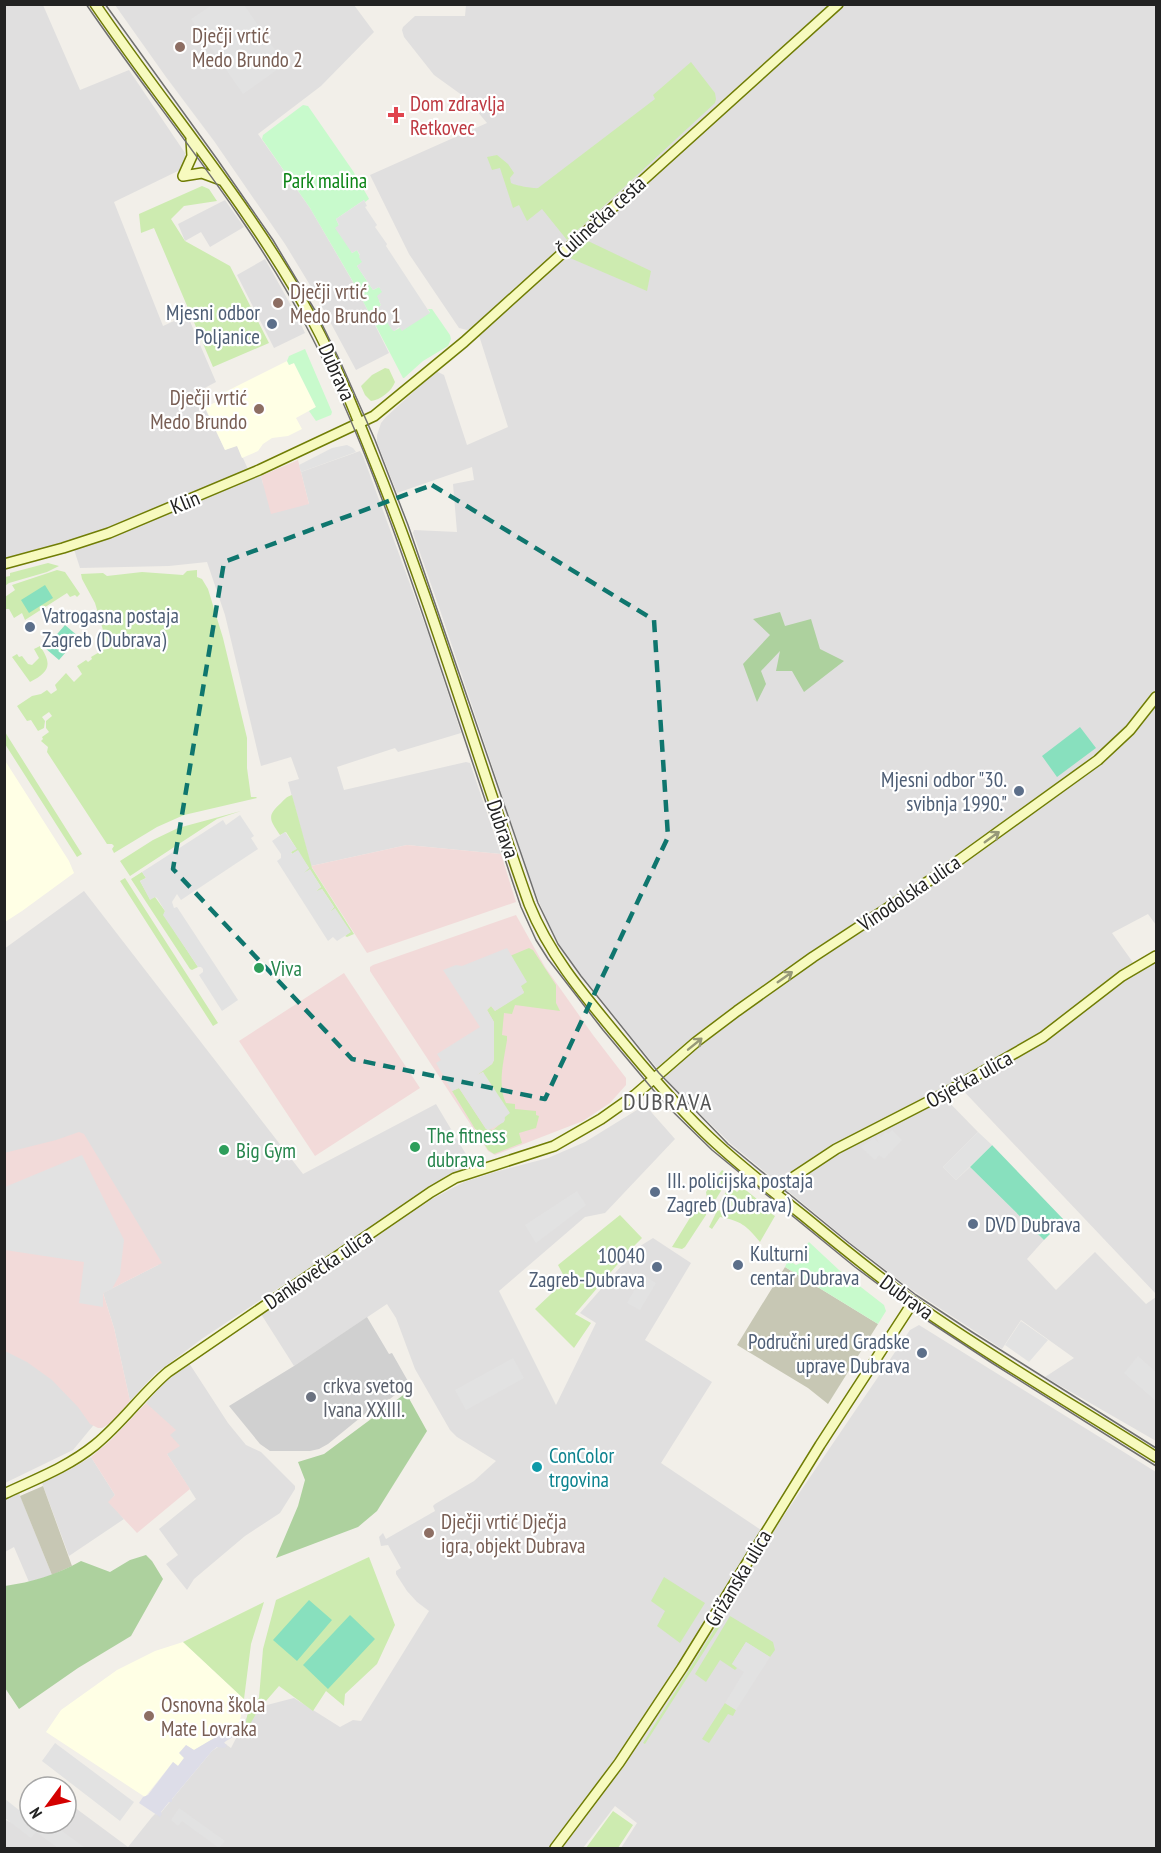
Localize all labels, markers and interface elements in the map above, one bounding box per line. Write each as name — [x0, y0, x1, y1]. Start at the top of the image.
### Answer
place label: Dječji vrtić Medo Brundo 2 — [192, 22, 303, 73]
marker: Dječji vrtić Medo Brundo 2 — [173, 40, 187, 54]
place label: Dom zdravlja Retkovec — [410, 90, 505, 141]
marker: Dom zdravlja Retkovec — [387, 106, 405, 124]
park label: Park malina — [283, 167, 367, 194]
street label: Čulinečka cesta — [551, 170, 651, 264]
place label: Dječji vrtić Medo Brundo 1 — [290, 278, 401, 329]
marker: Dječji vrtić Medo Brundo 1 — [271, 296, 285, 310]
place label: Mjesni odbor Poljanice — [166, 299, 260, 350]
marker: Mjesni odbor Poljanice — [265, 317, 279, 331]
street label: Dubrava — [312, 339, 362, 405]
place label: Dječji vrtić Medo Brundo — [150, 384, 248, 435]
marker: Dječji vrtić Medo Brundo — [252, 402, 266, 416]
street label: Klin — [166, 484, 204, 520]
place label: Vatrogasna postaja Zagreb (Dubrava) — [41, 602, 179, 653]
marker: Vatrogasna postaja Zagreb (Dubrava) — [23, 620, 37, 634]
place label: Mjesni odbor "30. svibnja 1990." — [881, 766, 1007, 817]
marker: Mjesni odbor "30. svibnja 1990." — [1012, 784, 1026, 798]
street label: Dubrava — [480, 796, 526, 862]
one-way arrow — [984, 830, 1000, 843]
street label: Vinodolska ulica — [852, 849, 966, 938]
place label: Viva — [270, 955, 302, 982]
marker: Viva — [252, 961, 266, 975]
one-way arrow — [776, 971, 793, 983]
one-way arrow — [686, 1037, 702, 1050]
street label: Osječka ulica — [921, 1044, 1017, 1114]
district label: DUBRAVA — [623, 1086, 713, 1117]
place label: The fitness dubrava — [427, 1122, 506, 1173]
place label: Big Gym — [236, 1137, 296, 1164]
marker: The fitness dubrava — [408, 1140, 422, 1154]
marker: Big Gym — [217, 1143, 231, 1157]
place label: III. policijska postaja Zagreb (Dubrava) — [667, 1167, 813, 1218]
marker: III. policijska postaja Zagreb (Dubrava) — [648, 1185, 662, 1199]
place label: DVD Dubrava — [985, 1211, 1081, 1238]
marker: DVD Dubrava — [966, 1217, 980, 1231]
street label: Dankovečka ulica — [259, 1223, 377, 1315]
place label: Kulturni centar Dubrava — [750, 1240, 859, 1291]
place label: 10040 Zagreb-Dubrava — [529, 1242, 645, 1293]
marker: Kulturni centar Dubrava — [731, 1258, 745, 1272]
marker: 10040 Zagreb-Dubrava — [650, 1260, 664, 1274]
street label: Dubrava — [875, 1268, 939, 1326]
place label: Područni ured Gradske uprave Dubrava — [748, 1328, 910, 1379]
marker: Područni ured Gradske uprave Dubrava — [915, 1346, 929, 1360]
place label: crkva svetog Ivana XXIII. — [323, 1372, 413, 1423]
marker: crkva svetog Ivana XXIII. — [304, 1390, 318, 1404]
place label: ConColor trgovina — [549, 1442, 614, 1493]
marker: ConColor trgovina — [530, 1460, 544, 1474]
place label: Dječji vrtić Dječja igra, objekt Dubrava — [441, 1508, 585, 1559]
street label: Grižanska ulica — [699, 1525, 777, 1631]
marker: Dječji vrtić Dječja igra, objekt Dubrava — [422, 1526, 436, 1540]
place label: Osnovna škola Mate Lovraka — [161, 1691, 265, 1742]
marker: Osnovna škola Mate Lovraka — [142, 1709, 156, 1723]
north arrow — [18, 1775, 78, 1835]
text: N — [25, 1804, 46, 1822]

